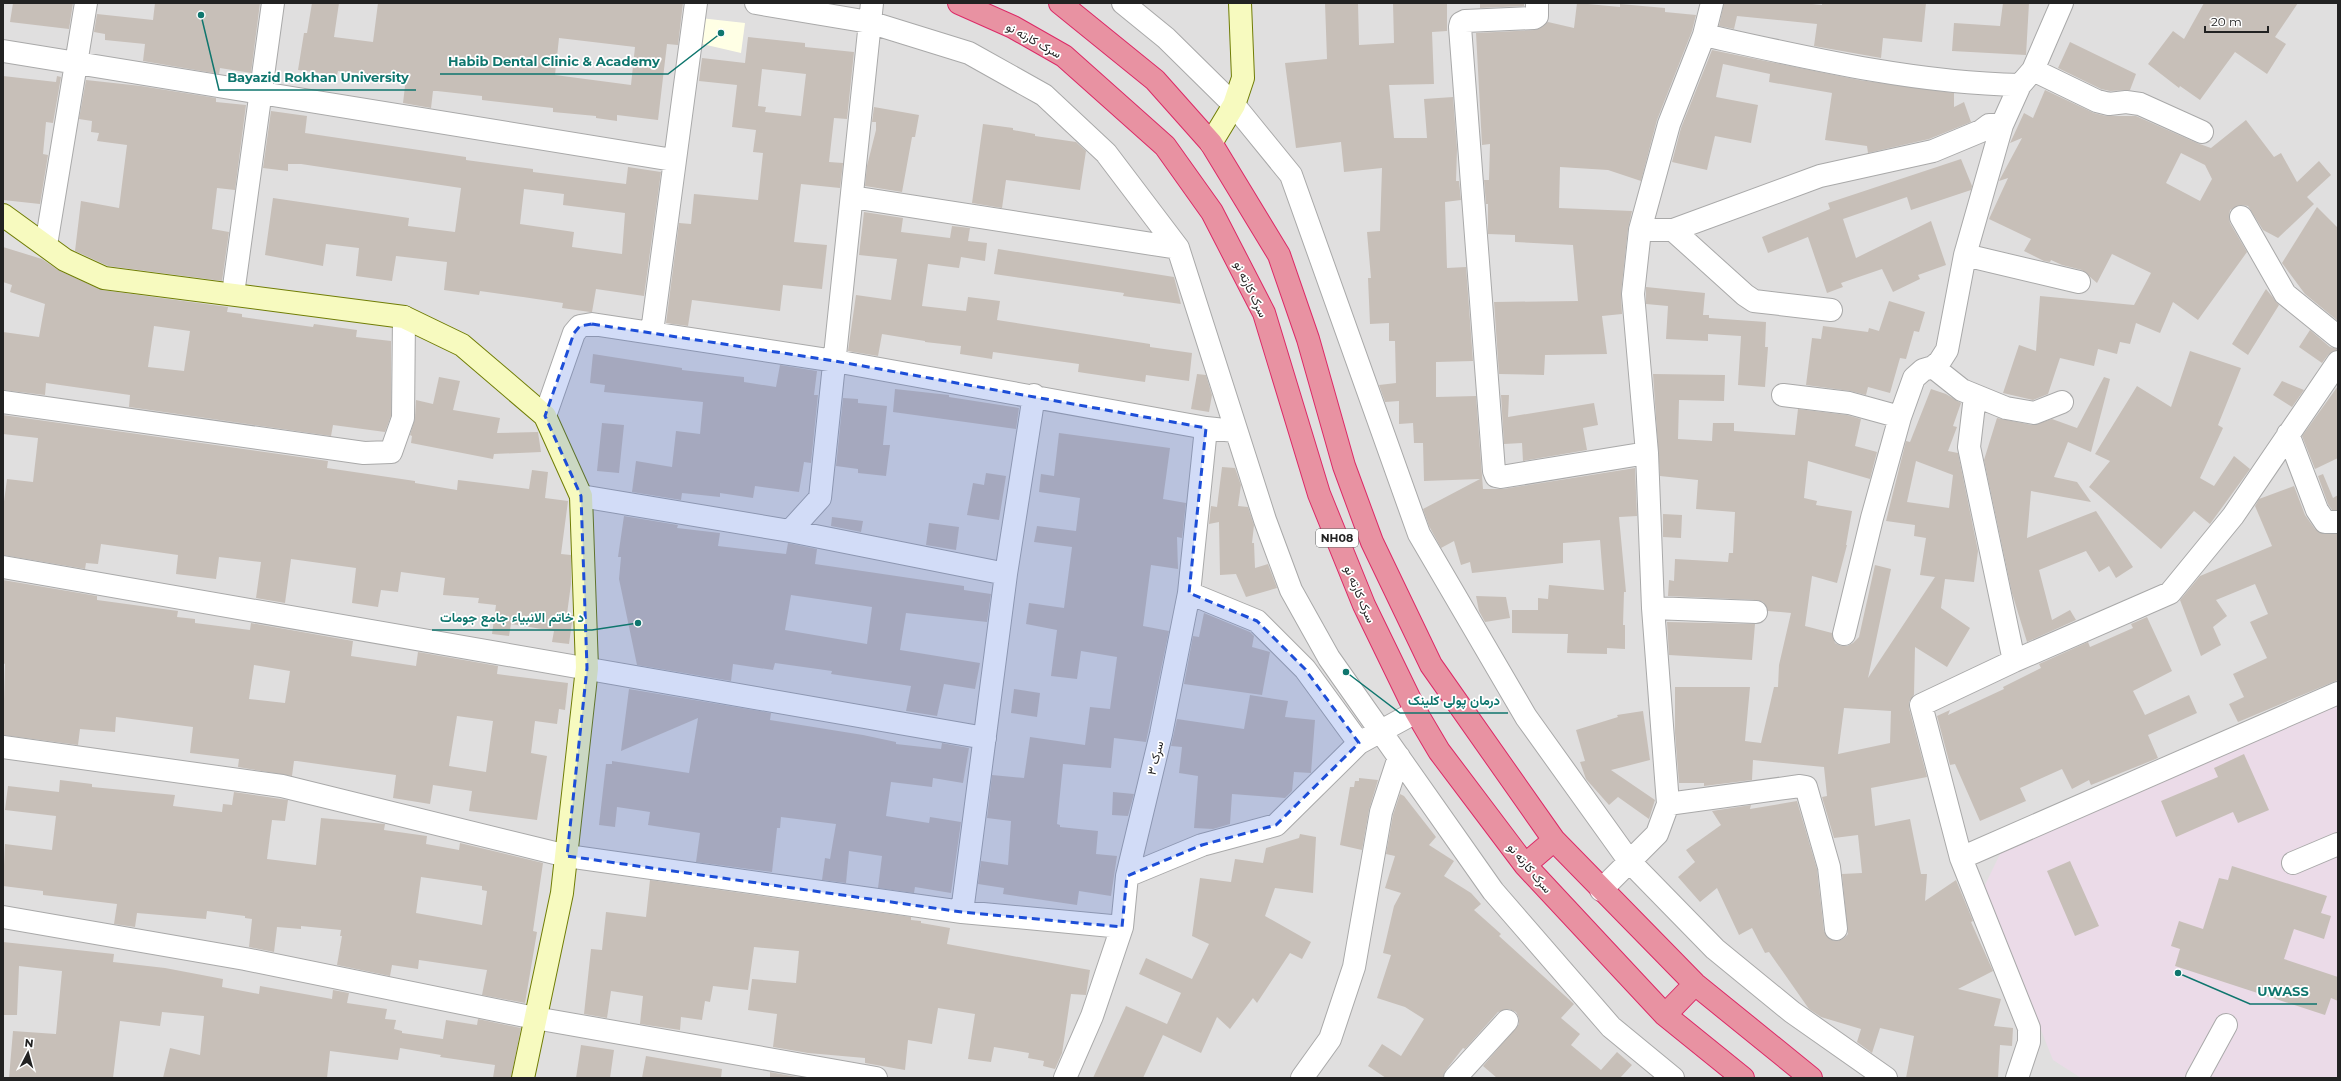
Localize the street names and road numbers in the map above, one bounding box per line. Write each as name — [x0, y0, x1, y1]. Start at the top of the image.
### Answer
street label: سرک کارته نو — [1003, 19, 1064, 62]
street label: سرک کارته نو — [1230, 259, 1271, 320]
road number: NH08 — [1316, 529, 1358, 547]
street label: سرک کارته نو — [1340, 563, 1379, 625]
street label: سرک ۳ — [1144, 739, 1167, 777]
street label: سرک کارته نو — [1504, 840, 1555, 897]

